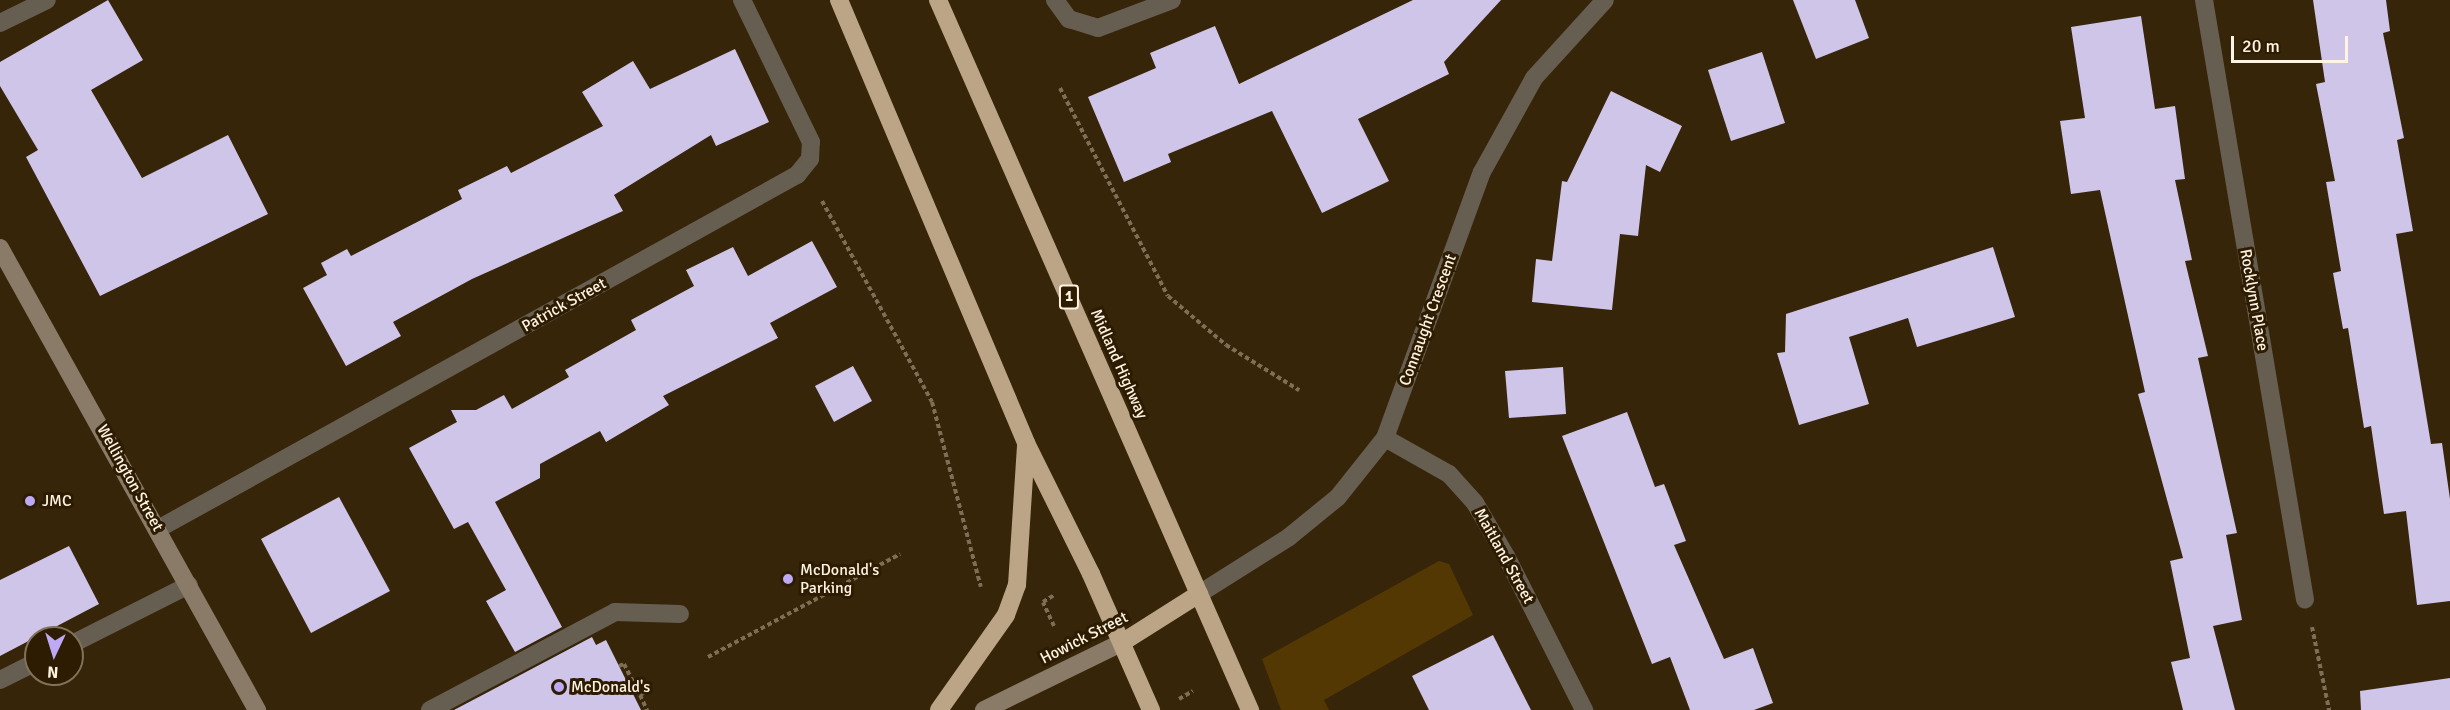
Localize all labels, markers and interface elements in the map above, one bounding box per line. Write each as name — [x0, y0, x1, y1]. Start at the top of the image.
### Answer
scale bar — [2234, 24, 2351, 62]
text: 20 m — [2242, 35, 2280, 57]
street label: Rocklynn Place — [2236, 247, 2272, 353]
street label: Connaught Crescent — [1395, 252, 1461, 388]
street label: Patrick Street — [518, 274, 610, 336]
road number: 1 — [1058, 285, 1080, 309]
street label: Midland Highway — [1086, 306, 1152, 422]
street label: Wellington Street — [93, 421, 167, 535]
place label: JMC — [42, 491, 72, 511]
marker: JMC — [23, 494, 37, 508]
street label: Maitland Street — [1470, 505, 1538, 607]
place label: McDonald's Parking — [800, 560, 879, 598]
marker: McDonald's Parking — [781, 572, 795, 586]
street label: Howick Street — [1037, 608, 1131, 668]
north arrow — [24, 626, 84, 686]
text: N — [47, 662, 59, 682]
place label: McDonald's — [571, 677, 650, 697]
marker: McDonald's — [552, 680, 566, 694]

